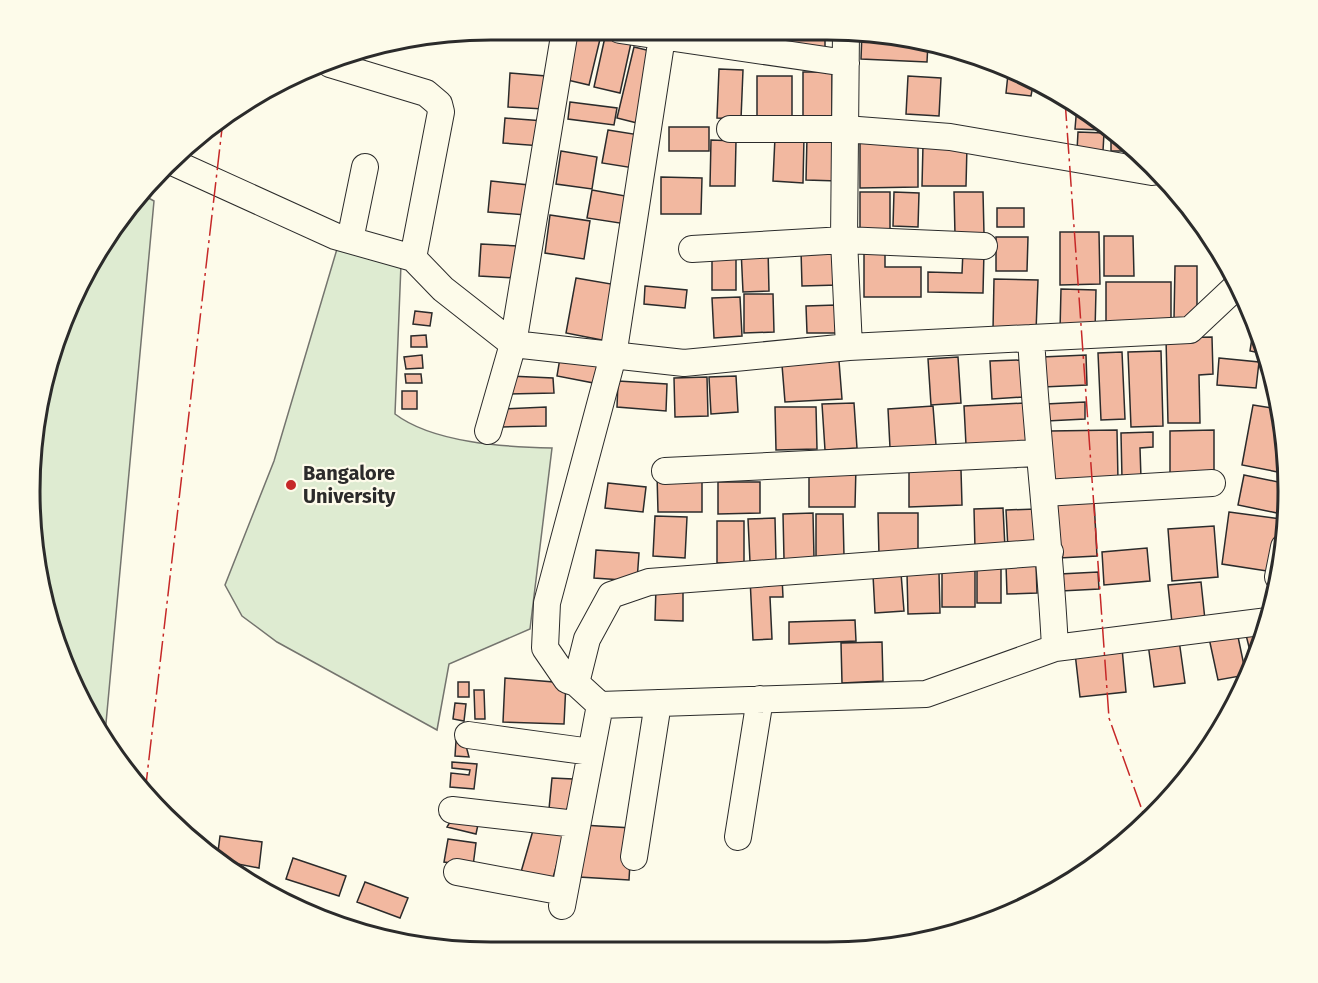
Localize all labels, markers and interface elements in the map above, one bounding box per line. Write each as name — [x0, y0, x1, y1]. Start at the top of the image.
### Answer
place label: Bangalore University — [303, 461, 396, 508]
marker: Bangalore University — [284, 478, 298, 492]

